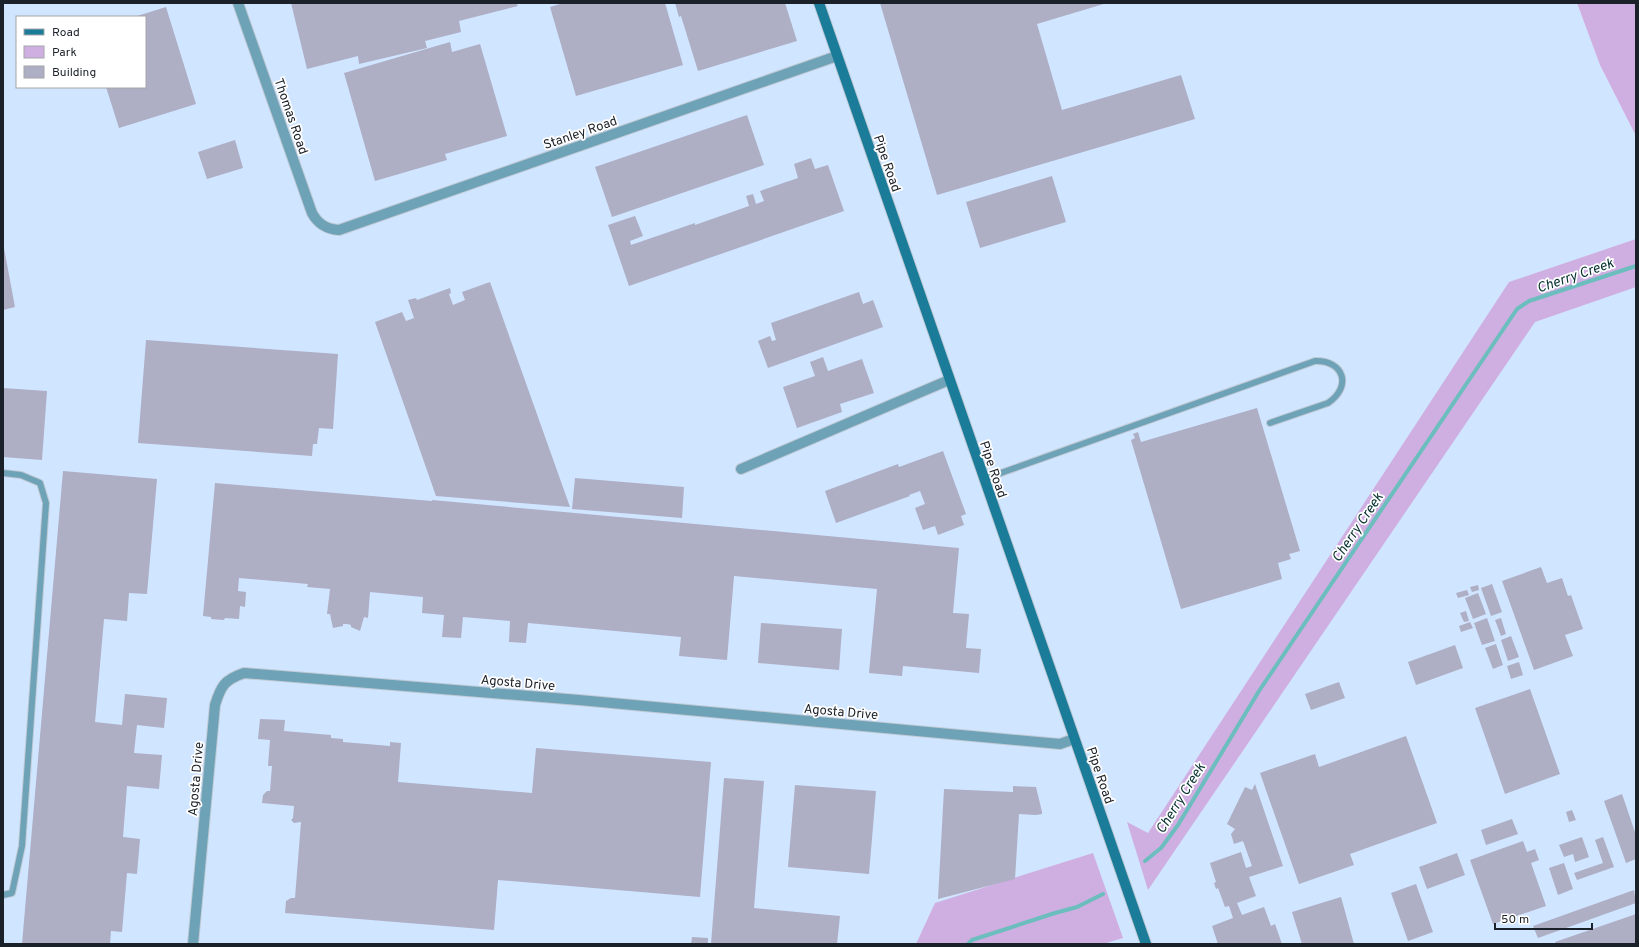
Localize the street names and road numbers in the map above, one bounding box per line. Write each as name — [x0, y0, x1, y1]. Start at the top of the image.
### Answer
street label: Thomas Road — [270, 76, 311, 157]
street label: Stanley Road — [542, 114, 620, 154]
street label: Pipe Road — [869, 133, 903, 194]
street label: Pipe Road — [975, 439, 1009, 500]
street label: Agosta Drive — [480, 673, 556, 695]
street label: Agosta Drive — [803, 702, 879, 724]
street label: Agosta Drive — [186, 741, 208, 817]
street label: Pipe Road — [1082, 745, 1116, 806]

